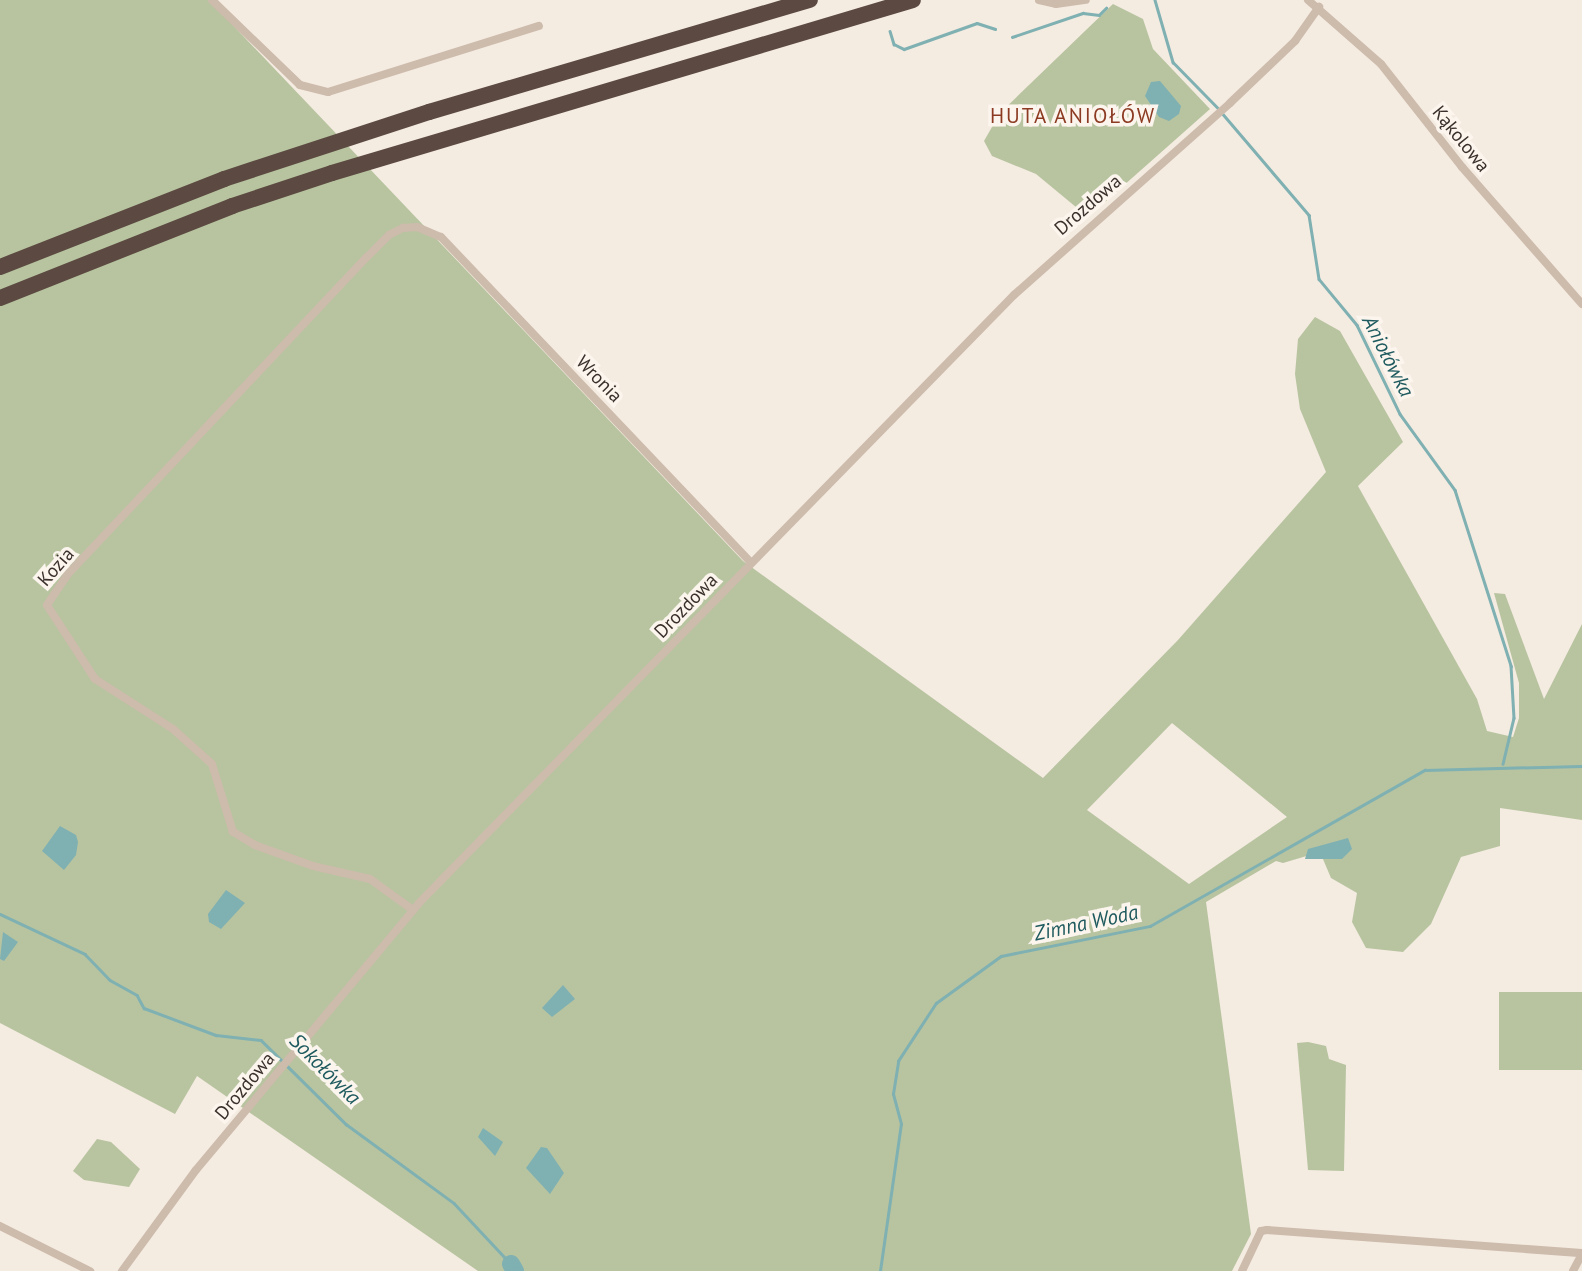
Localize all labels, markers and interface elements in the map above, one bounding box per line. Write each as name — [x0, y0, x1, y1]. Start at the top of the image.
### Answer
street label: Kąkolowa — [1427, 101, 1495, 177]
district label: HUTA ANIOŁÓW — [991, 103, 1155, 129]
street label: Drozdowa — [1050, 170, 1126, 240]
water label: Aniołówka — [1357, 311, 1419, 401]
street label: Wronia — [571, 351, 627, 407]
street label: Kozia — [33, 543, 79, 591]
street label: Drozdowa — [650, 569, 722, 643]
water label: Zimna Woda — [1031, 900, 1141, 946]
water label: Sokołówka — [284, 1028, 366, 1110]
street label: Drozdowa — [210, 1048, 280, 1124]

